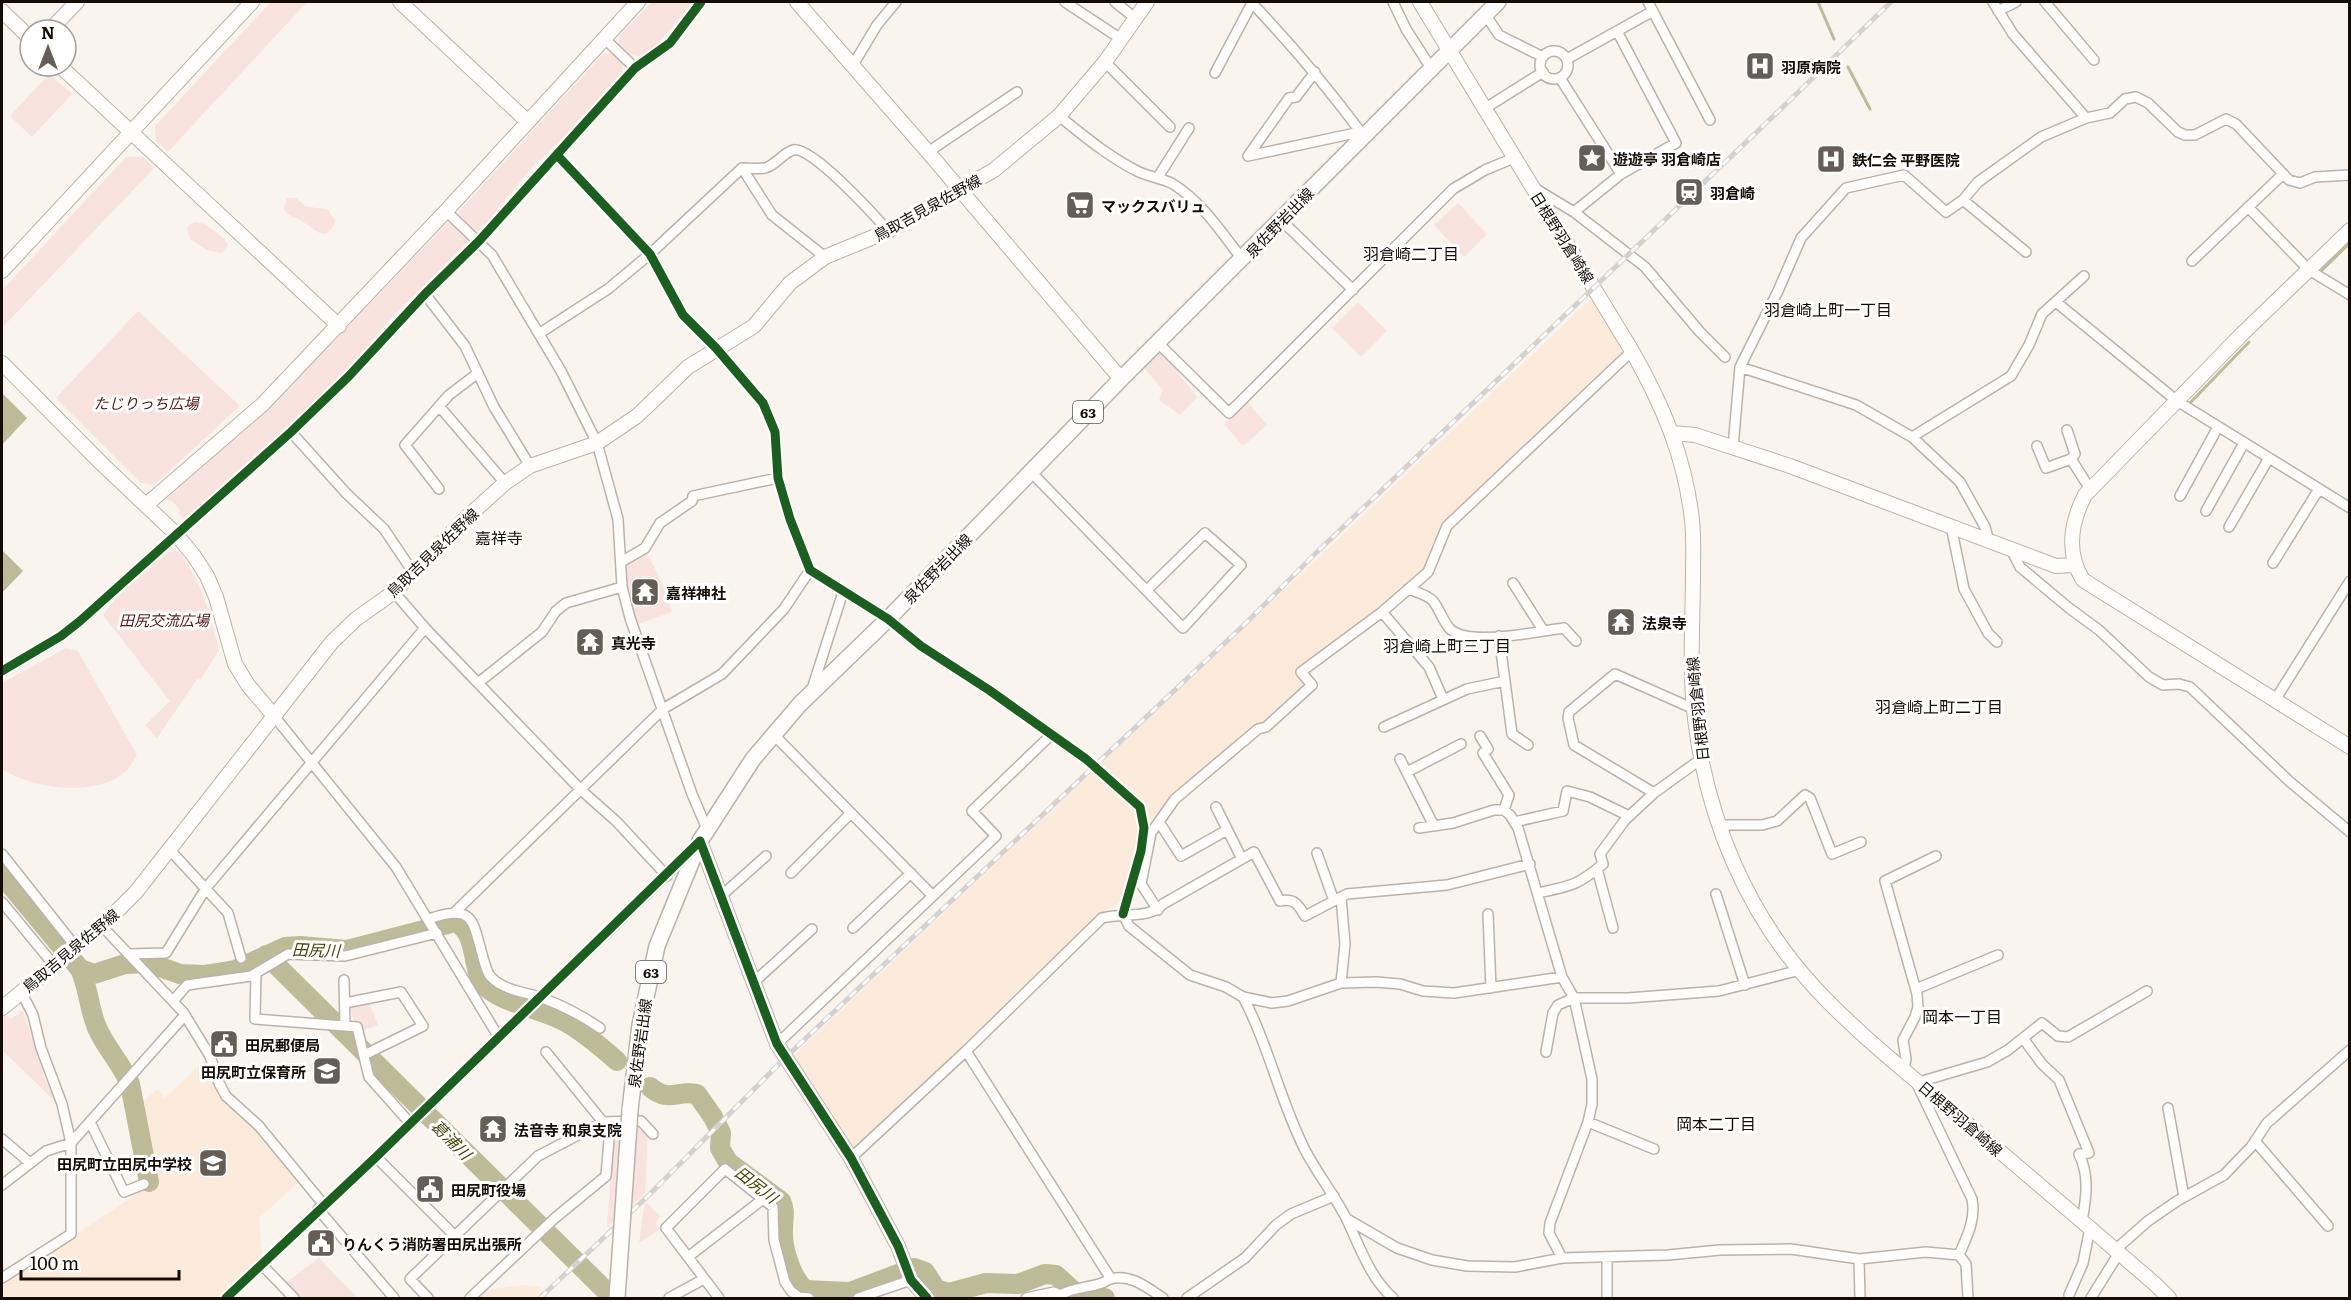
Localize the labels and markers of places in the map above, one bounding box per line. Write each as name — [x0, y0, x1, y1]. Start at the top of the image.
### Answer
hospital icon: 羽原病院 — [1744, 50, 1776, 82]
place label: 羽原病院 — [1781, 55, 1841, 78]
place icon: 遊遊亭 羽倉崎店 — [1576, 142, 1608, 174]
hospital icon: 鉄仁会 平野医院 — [1815, 143, 1847, 175]
place label: 遊遊亭 羽倉崎店 — [1613, 147, 1721, 170]
place label: 鉄仁会 平野医院 — [1852, 148, 1960, 171]
station icon: 羽倉崎 — [1673, 176, 1705, 208]
place label: 羽倉崎 — [1710, 181, 1755, 204]
supermarket icon: マックスバリュ — [1064, 189, 1096, 221]
place label: マックスバリュ — [1101, 194, 1206, 217]
temple icon: 嘉祥神社 — [629, 576, 661, 608]
place label: 嘉祥神社 — [666, 581, 726, 604]
temple icon: 法泉寺 — [1605, 606, 1637, 638]
place label: 法泉寺 — [1642, 611, 1687, 634]
temple icon: 真光寺 — [574, 626, 606, 658]
place label: 真光寺 — [611, 631, 656, 654]
public building icon: 田尻郵便局 — [208, 1028, 240, 1060]
place label: 田尻郵便局 — [245, 1033, 320, 1056]
school or university icon: 田尻町立保育所 — [311, 1055, 343, 1087]
place label: 田尻町立保育所 — [201, 1060, 306, 1083]
temple icon: 法音寺 和泉支院 — [477, 1113, 509, 1145]
place label: 法音寺 和泉支院 — [514, 1118, 622, 1141]
school or university icon: 田尻町立田尻中学校 — [197, 1147, 229, 1179]
place label: 田尻町立田尻中学校 — [57, 1152, 192, 1175]
public building icon: 田尻町役場 — [414, 1173, 446, 1205]
place label: 田尻町役場 — [451, 1178, 526, 1201]
public building icon: りんくう消防署田尻出張所 — [305, 1227, 337, 1259]
place label: りんくう消防署田尻出張所 — [342, 1232, 522, 1255]

